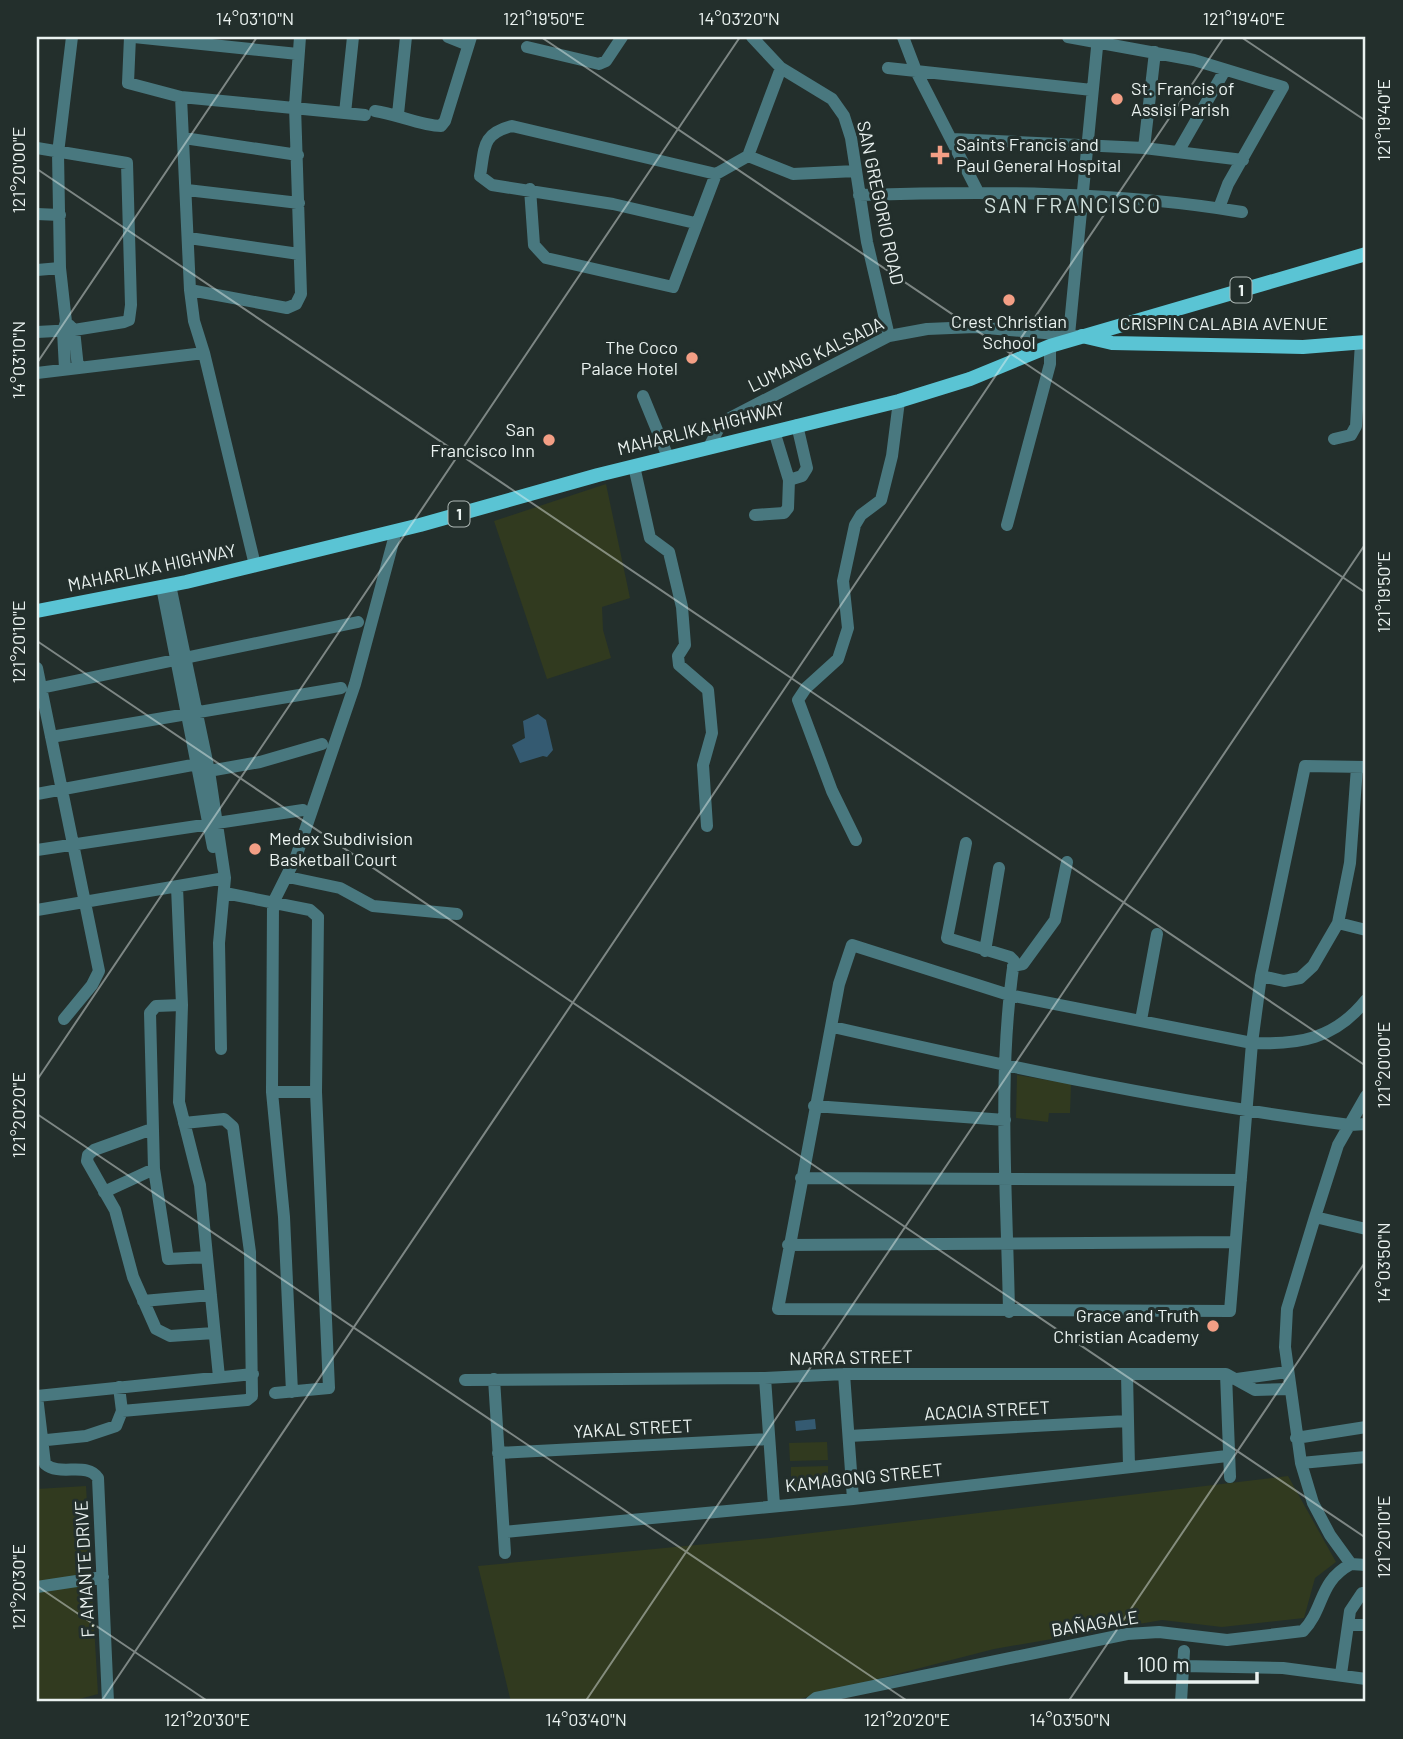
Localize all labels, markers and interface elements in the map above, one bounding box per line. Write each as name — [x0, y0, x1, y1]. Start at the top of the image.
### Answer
text: 14°03'10"N — [216, 7, 294, 29]
text: 121°19'50"E — [503, 7, 585, 29]
text: 14°03'20"N — [698, 7, 780, 29]
text: 121°19'40"E — [1203, 7, 1285, 29]
place label: St. Francis of Assisi Parish — [1131, 77, 1234, 120]
text: 121°19'40"E — [1372, 79, 1394, 161]
marker: St. Francis of Assisi Parish — [1109, 91, 1125, 107]
street label: SAN GREGORIO ROAD — [853, 119, 909, 287]
text: 121°20'00"E — [7, 126, 29, 214]
place label: Saints Francis and Paul General Hospital — [956, 133, 1121, 176]
marker: Saints Francis and Paul General Hospital — [930, 145, 950, 165]
district label: SAN FRANCISCO — [984, 192, 1162, 217]
road number: 1 — [1230, 278, 1252, 302]
marker: Crest Christian School — [1001, 292, 1017, 308]
place label: Crest Christian School — [951, 310, 1067, 353]
street label: LUMANG KALSADA — [744, 312, 887, 396]
street label: CRISPIN CALABIA AVENUE — [1120, 312, 1328, 334]
text: 14°03'10"N — [7, 321, 29, 399]
place label: The Coco Palace Hotel — [581, 336, 678, 379]
marker: The Coco Palace Hotel — [684, 350, 700, 366]
street label: MAHARLIKA HIGHWAY — [615, 397, 787, 459]
place label: San Francisco Inn — [430, 418, 535, 461]
marker: San Francisco Inn — [541, 432, 557, 448]
road number: 1 — [448, 502, 470, 526]
street label: MAHARLIKA HIGHWAY — [66, 538, 238, 596]
text: 121°19'50"E — [1372, 551, 1394, 633]
text: 121°20'10"E — [7, 600, 29, 684]
place label: Medex Subdivision Basketball Court — [269, 827, 413, 870]
marker: Medex Subdivision Basketball Court — [247, 841, 263, 857]
text: 121°20'00"E — [1372, 1021, 1394, 1109]
text: 121°20'20"E — [7, 1072, 29, 1158]
text: 14°03'50"N — [1372, 1222, 1394, 1304]
place label: Grace and Truth Christian Academy — [1053, 1304, 1199, 1347]
marker: Grace and Truth Christian Academy — [1205, 1318, 1221, 1334]
street label: NARRA STREET — [789, 1345, 913, 1369]
street label: ACACIA STREET — [924, 1396, 1050, 1424]
street label: YAKAL STREET — [573, 1414, 693, 1442]
street label: KAMAGONG STREET — [784, 1458, 944, 1496]
text: 121°20'10"E — [1372, 1495, 1394, 1579]
street label: F. AMANTE DRIVE — [69, 1500, 99, 1638]
text: 121°20'30"E — [7, 1544, 29, 1630]
street label: BAÑAGALE — [1050, 1605, 1140, 1641]
scale bar — [1126, 1641, 1258, 1685]
text: 100 m — [1137, 1651, 1190, 1676]
text: 121°20'30"E — [164, 1708, 250, 1730]
text: 14°03'40"N — [545, 1708, 627, 1730]
text: 121°20'20"E — [864, 1708, 950, 1730]
text: 14°03'50"N — [1029, 1708, 1111, 1730]

